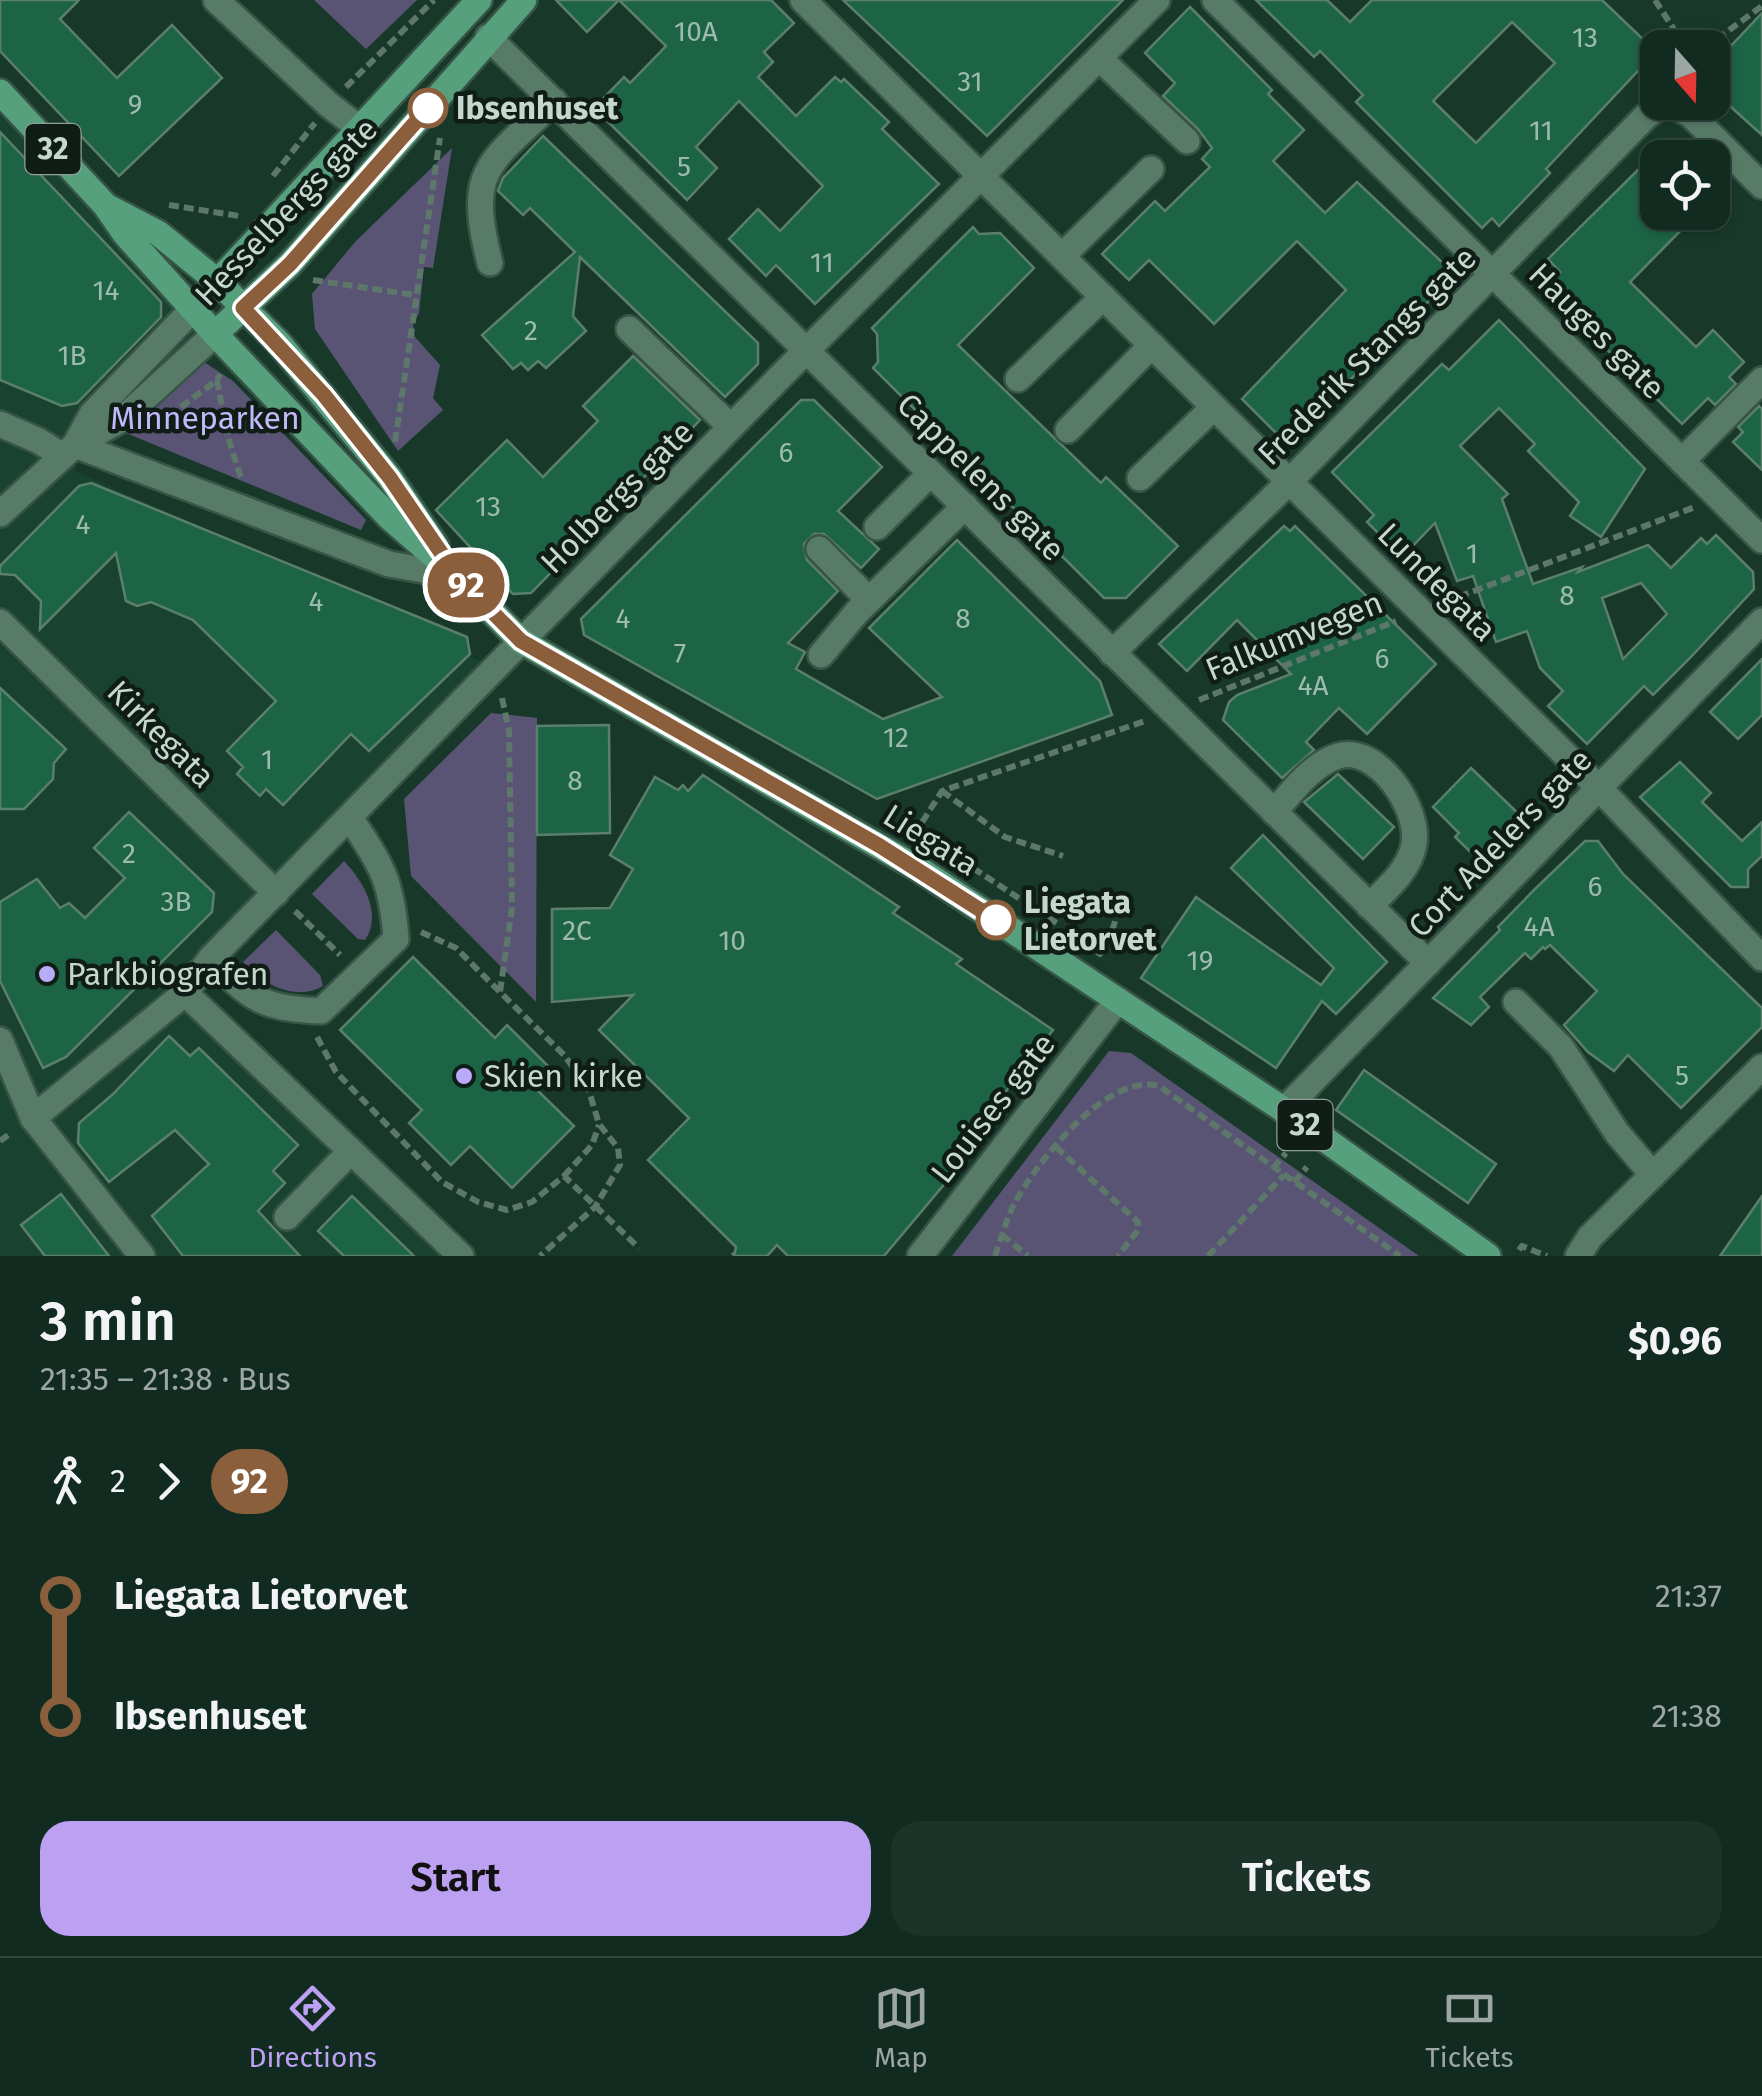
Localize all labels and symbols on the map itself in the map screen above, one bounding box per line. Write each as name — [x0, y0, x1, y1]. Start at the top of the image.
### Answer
house number: 10A — [674, 15, 718, 48]
house number: 13 — [1572, 21, 1598, 54]
north arrow — [1640, 30, 1730, 120]
house number: 31 — [957, 65, 983, 98]
house number: 9 — [128, 88, 142, 121]
marker: Ibsenhuset — [409, 89, 447, 127]
place label: Ibsenhuset — [456, 89, 619, 127]
street label: Hesselbergs gate — [187, 110, 385, 314]
house number: 11 — [1529, 114, 1553, 147]
road number: 32 — [26, 124, 80, 174]
house number: 5 — [677, 150, 691, 183]
street label: Frederik Stangs gate — [1250, 239, 1484, 473]
house number: 11 — [810, 246, 834, 279]
street label: Hauges gate — [1521, 255, 1673, 407]
house number: 14 — [92, 274, 120, 307]
house number: 2 — [524, 314, 538, 347]
house number: 1B — [57, 339, 87, 372]
street label: Cappelens gate — [889, 385, 1073, 569]
park label: Minneparken — [110, 399, 300, 437]
street label: Holbergs gate — [533, 413, 701, 581]
house number: 6 — [779, 436, 793, 469]
house number: 13 — [475, 490, 501, 523]
house number: 4 — [76, 508, 91, 541]
street label: Lundegata — [1370, 515, 1504, 649]
house number: 1 — [1466, 537, 1478, 570]
line badge: 92 — [421, 552, 511, 618]
house number: 8 — [1559, 579, 1575, 612]
street label: Falkumvegen — [1200, 583, 1388, 689]
house number: 4 — [309, 585, 324, 618]
house number: 4 — [616, 602, 631, 635]
house number: 8 — [955, 602, 971, 635]
house number: 7 — [674, 637, 686, 670]
house number: 6 — [1375, 642, 1389, 675]
house number: 4A — [1298, 669, 1328, 702]
street label: Kirkegata — [100, 673, 222, 795]
house number: 12 — [883, 721, 909, 754]
street label: Cort Adelers gate — [1400, 741, 1600, 945]
house number: 1 — [261, 743, 273, 776]
house number: 8 — [567, 764, 583, 797]
street label: Liegata — [877, 796, 985, 884]
house number: 2 — [122, 837, 136, 870]
house number: 6 — [1588, 870, 1602, 903]
place label: Liegata Lietorvet — [1024, 883, 1157, 958]
house number: 3B — [161, 885, 192, 918]
marker: Liegata Lietorvet — [977, 901, 1015, 939]
house number: 4A — [1524, 910, 1554, 943]
house number: 2C — [562, 914, 592, 947]
house number: 10 — [718, 924, 746, 957]
house number: 19 — [1187, 944, 1213, 977]
place label: Parkbiografen — [67, 955, 269, 993]
marker: Parkbiografen — [36, 963, 58, 985]
street label: Louises gate — [923, 1026, 1063, 1190]
place label: Skien kirke — [484, 1057, 643, 1095]
house number: 5 — [1675, 1059, 1689, 1092]
marker: Skien kirke — [453, 1065, 475, 1087]
road number: 32 — [1278, 1100, 1332, 1150]

